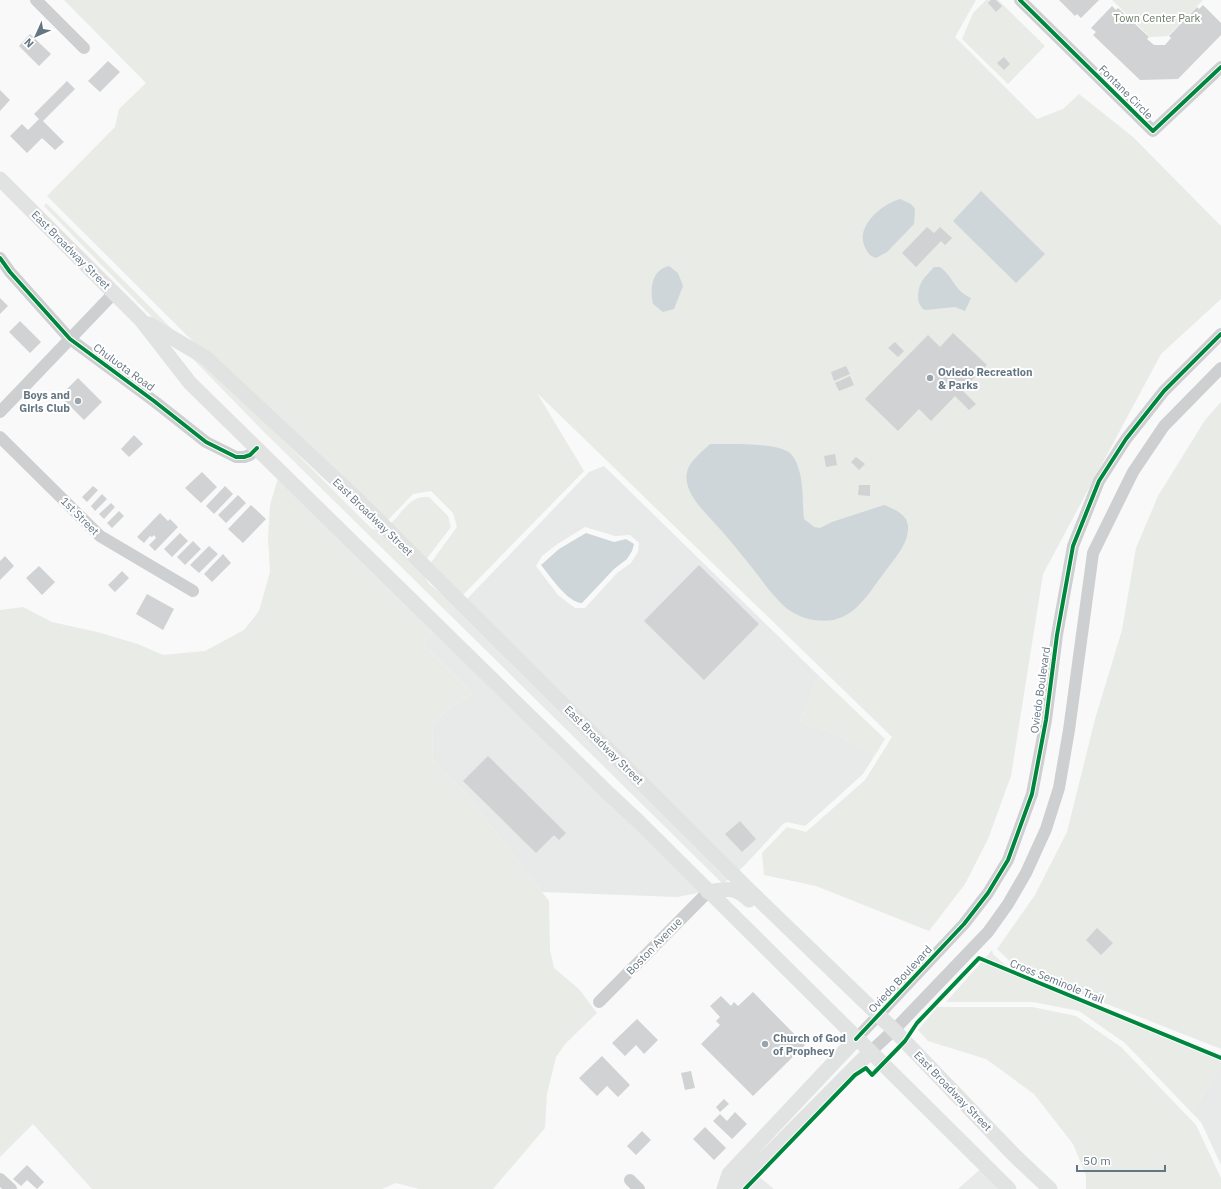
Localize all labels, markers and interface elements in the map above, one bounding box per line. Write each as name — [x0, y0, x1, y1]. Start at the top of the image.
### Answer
park label: Town Center Park — [1114, 11, 1201, 25]
north arrow — [16, 16, 56, 56]
text: N — [21, 35, 37, 51]
street label: Fontane Circle — [1096, 62, 1156, 122]
street label: East Broadway Street — [29, 208, 114, 293]
street label: Chuluota Road — [91, 340, 157, 394]
place label: Oviedo Recreation & Parks — [938, 365, 1033, 392]
marker: Oviedo Recreation & Parks — [925, 373, 935, 383]
place label: Boys and Girls Club — [19, 388, 70, 415]
marker: Boys and Girls Club — [73, 396, 83, 406]
street label: East Broadway Street — [330, 475, 416, 559]
street label: 1st Street — [58, 494, 102, 538]
street label: Oviedo Boulevard — [1027, 646, 1053, 734]
street label: East Broadway Street — [562, 703, 647, 788]
street label: Boston Avenue — [623, 914, 685, 978]
street label: Oviedo Boulevard — [865, 942, 935, 1016]
street label: Cross Seminole Trail — [1008, 956, 1106, 1006]
place label: Church of God of Prophecy — [773, 1031, 846, 1058]
marker: Church of God of Prophecy — [760, 1039, 770, 1049]
street label: East Broadway Street — [911, 1048, 995, 1134]
scale bar — [1077, 1147, 1165, 1173]
text: 50 m — [1083, 1153, 1111, 1168]

